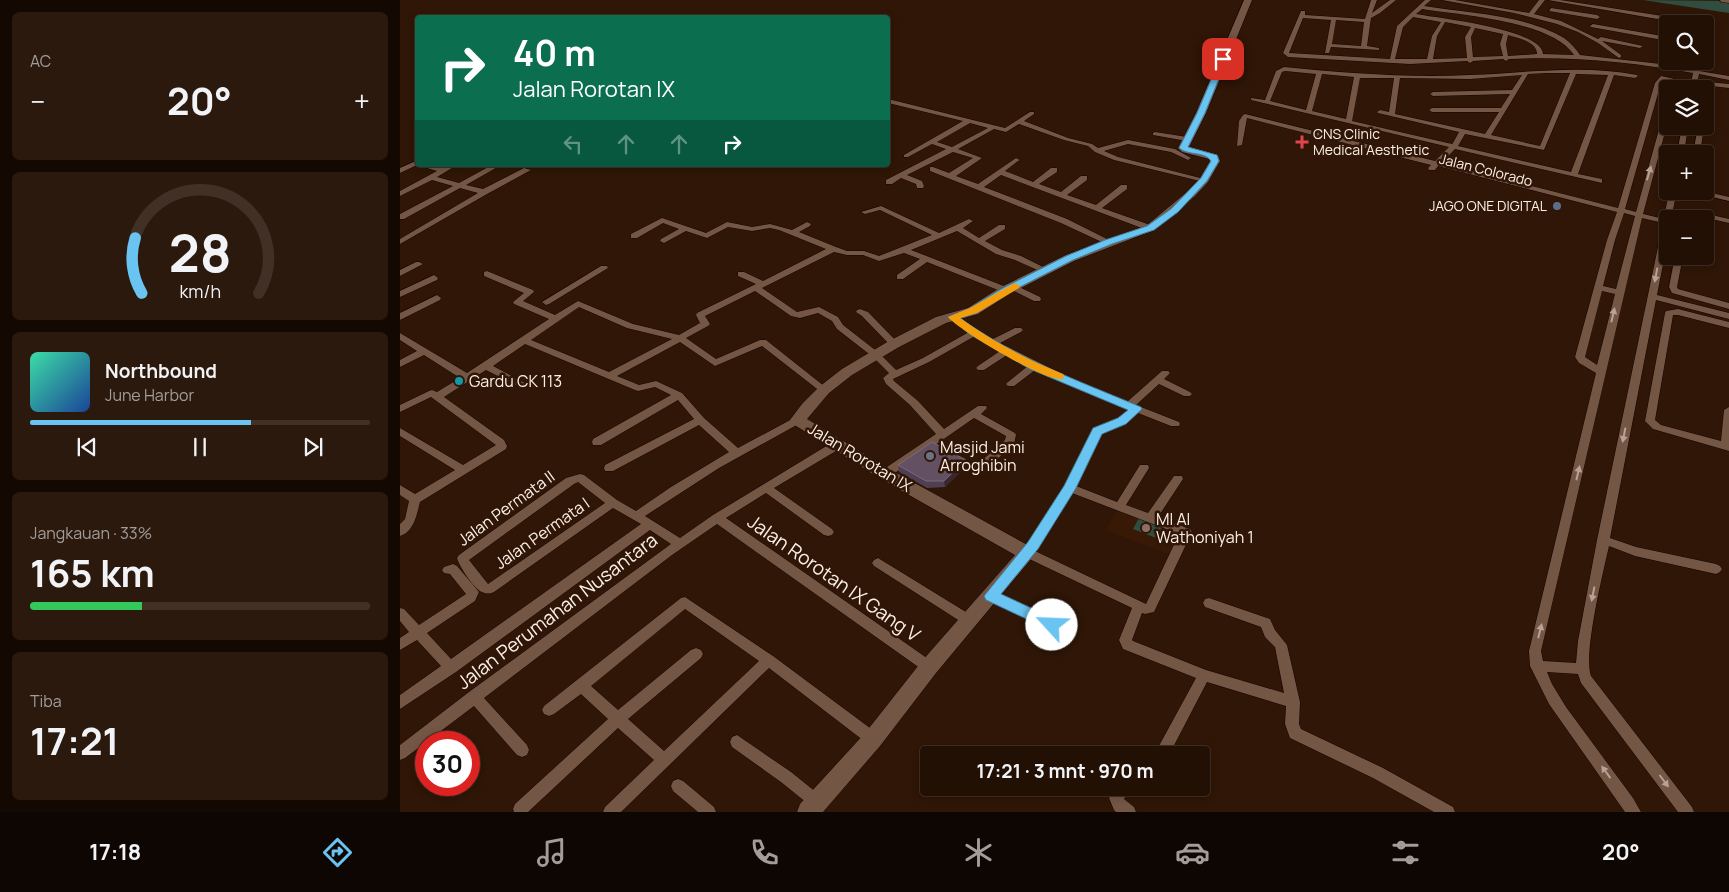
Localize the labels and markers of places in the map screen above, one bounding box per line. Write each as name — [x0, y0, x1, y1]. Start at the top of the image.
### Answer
pin — [1202, 38, 1244, 80]
place label: CNS Clinic Medical Aesthetic — [1313, 124, 1429, 159]
marker: CNS Clinic Medical Aesthetic — [1295, 135, 1309, 149]
place label: JAGO ONE DIGITAL — [1429, 196, 1547, 215]
marker: JAGO ONE DIGITAL — [1551, 200, 1563, 212]
place label: Gardu CK 113 — [469, 370, 562, 392]
marker: Gardu CK 113 — [453, 375, 465, 387]
place label: Masjid Jami Arroghibin — [940, 436, 1025, 476]
marker: Masjid Jami Arroghibin — [924, 450, 936, 462]
place label: MI Al Wathoniyah 1 — [1156, 508, 1254, 548]
marker: MI Al Wathoniyah 1 — [1140, 522, 1152, 534]

